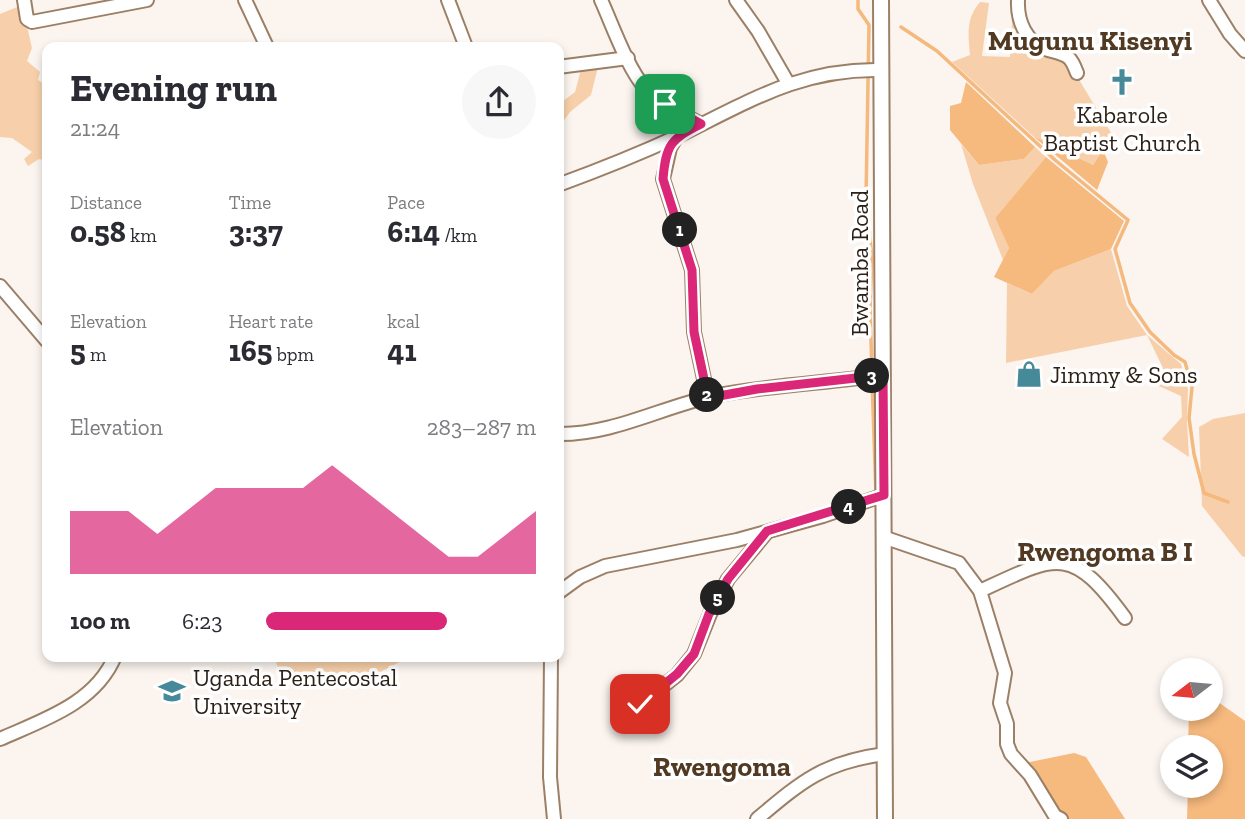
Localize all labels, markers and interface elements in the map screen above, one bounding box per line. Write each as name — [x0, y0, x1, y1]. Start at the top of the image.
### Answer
district label: Mugunu Kisenyi — [988, 24, 1192, 57]
text: Evening run — [70, 65, 277, 111]
button: share — [462, 65, 536, 139]
church icon: Kabarole Baptist Church — [1107, 67, 1137, 97]
pin — [635, 74, 695, 134]
icon: arrive — [646, 85, 684, 123]
place label: Kabarole Baptist Church — [1044, 100, 1201, 157]
text: 21:24 — [70, 114, 120, 142]
street label: Bwamba Road — [845, 190, 874, 336]
text: Distance — [70, 191, 142, 214]
text: Time — [229, 191, 271, 214]
text: Pace — [387, 191, 425, 214]
pin: 1 — [662, 212, 698, 247]
text: 0.58 — [70, 214, 126, 250]
text: 3:37 — [229, 214, 283, 250]
text: 6:14 — [387, 214, 440, 250]
text: 1 — [676, 218, 683, 241]
text: km — [126, 224, 157, 247]
text: /km — [440, 224, 477, 247]
text: Elevation — [70, 310, 147, 333]
text: Heart rate — [229, 310, 313, 333]
text: kcal — [387, 310, 420, 333]
text: 5 — [70, 333, 86, 369]
text: 165 — [229, 333, 273, 369]
text: 41 — [387, 333, 417, 369]
text: m — [86, 343, 106, 366]
text: bpm — [273, 343, 314, 366]
pin: 3 — [854, 358, 890, 394]
shop icon: Jimmy & Sons — [1014, 359, 1044, 389]
place label: Jimmy & Sons — [1050, 360, 1198, 389]
text: 3 — [866, 364, 877, 387]
pin: 2 — [690, 378, 724, 412]
text: 2 — [701, 383, 712, 406]
text: Elevation — [70, 413, 163, 441]
text: 283–287 m — [427, 413, 536, 441]
pin: 4 — [832, 490, 866, 524]
text: 4 — [843, 495, 854, 518]
district label: Rwengoma B I — [1017, 535, 1193, 568]
pin: 5 — [700, 580, 736, 616]
text: 5 — [713, 586, 722, 609]
text: 100 m — [70, 607, 130, 635]
text: 6:23 — [182, 607, 222, 635]
north arrow — [1160, 658, 1223, 721]
map controls — [1160, 658, 1223, 798]
place label: Uganda Pentecostal University — [193, 663, 397, 720]
pin — [610, 674, 670, 734]
school or university icon: Uganda Pentecostal University — [157, 676, 187, 706]
icon: check — [621, 685, 659, 723]
button: layers — [1160, 735, 1223, 798]
district label: Rwengoma — [653, 750, 791, 783]

